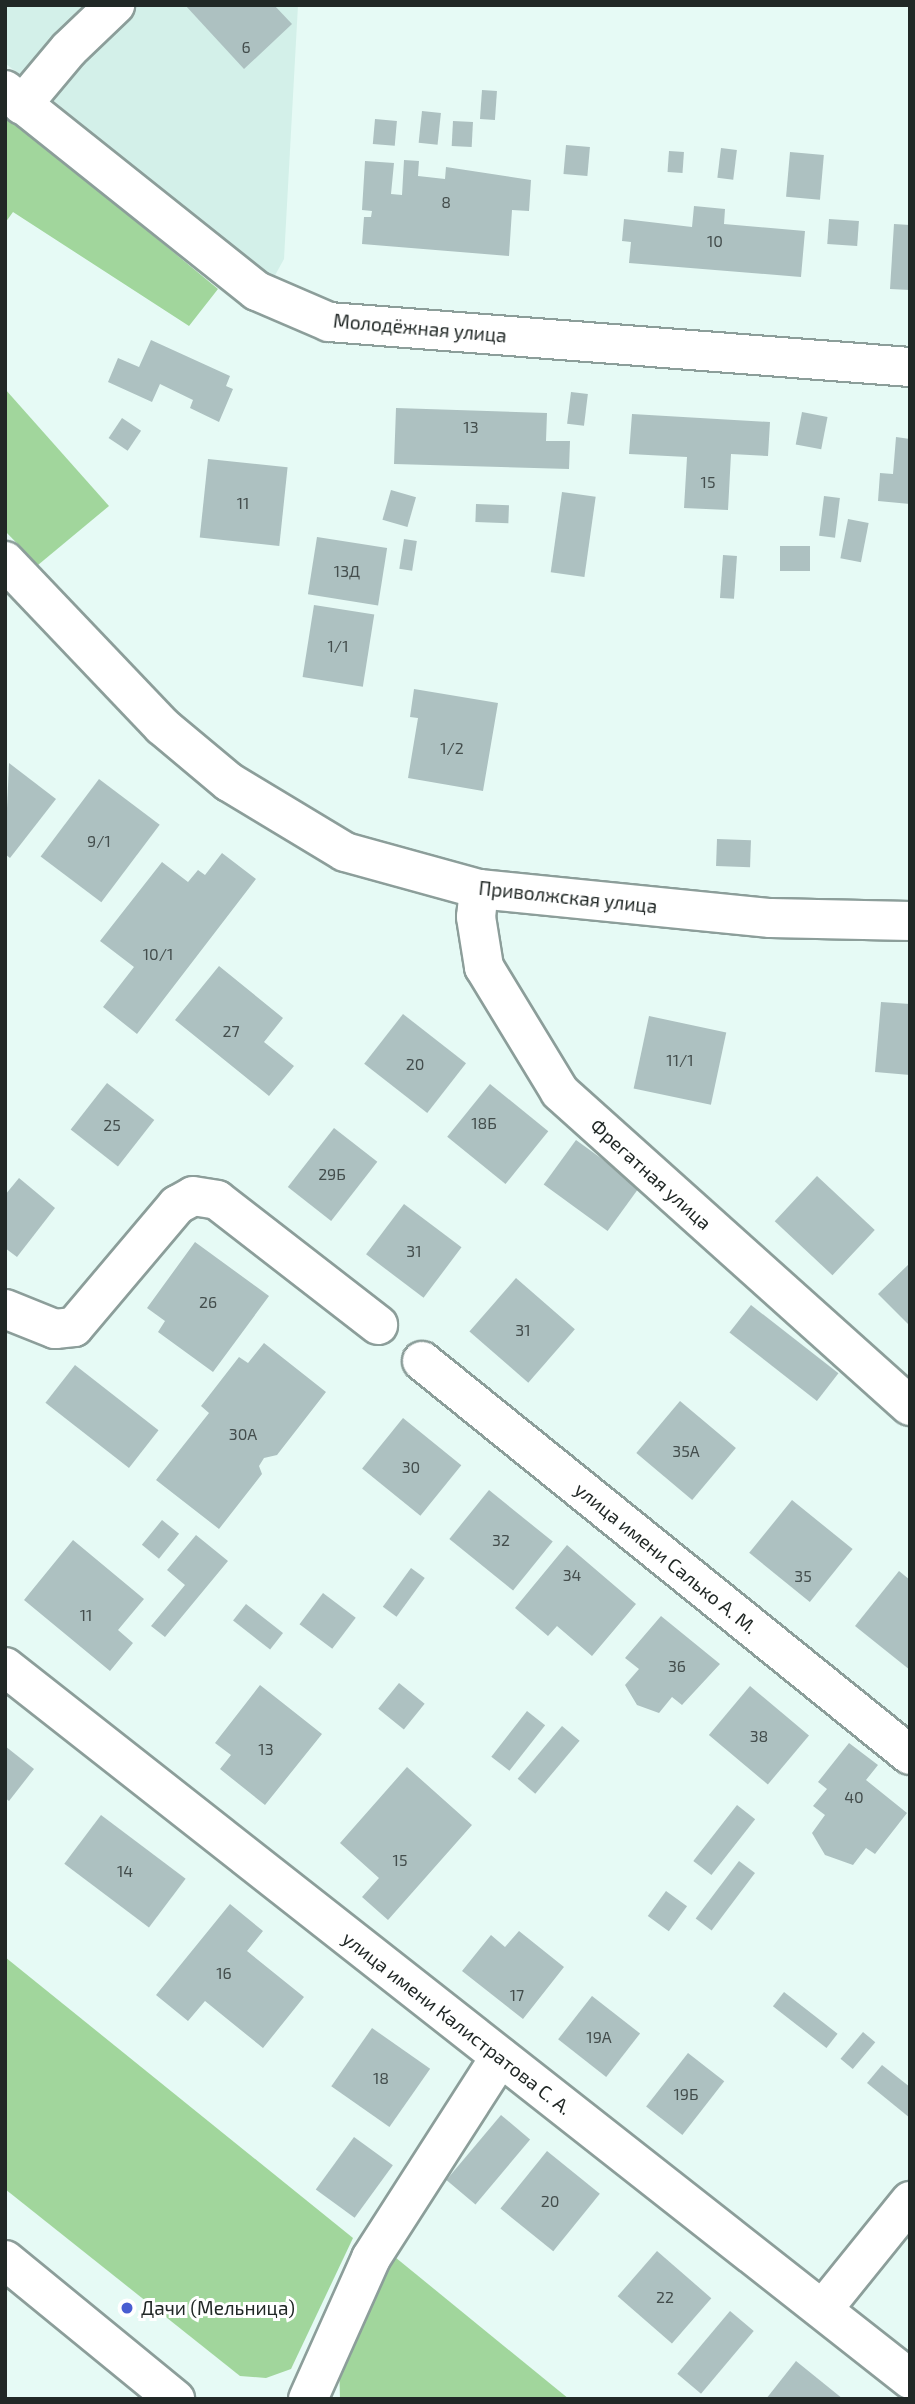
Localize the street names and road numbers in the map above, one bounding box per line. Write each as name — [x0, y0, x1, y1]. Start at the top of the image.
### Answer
street label: Молодёжная улица — [332, 309, 508, 347]
street label: Приволжская улица — [478, 876, 658, 918]
street label: Фрегатная улица — [586, 1114, 716, 1234]
street label: улица имени Салько А. М. — [570, 1477, 762, 1639]
street label: улица имени Калистратова С. А. — [338, 1927, 576, 2119]

